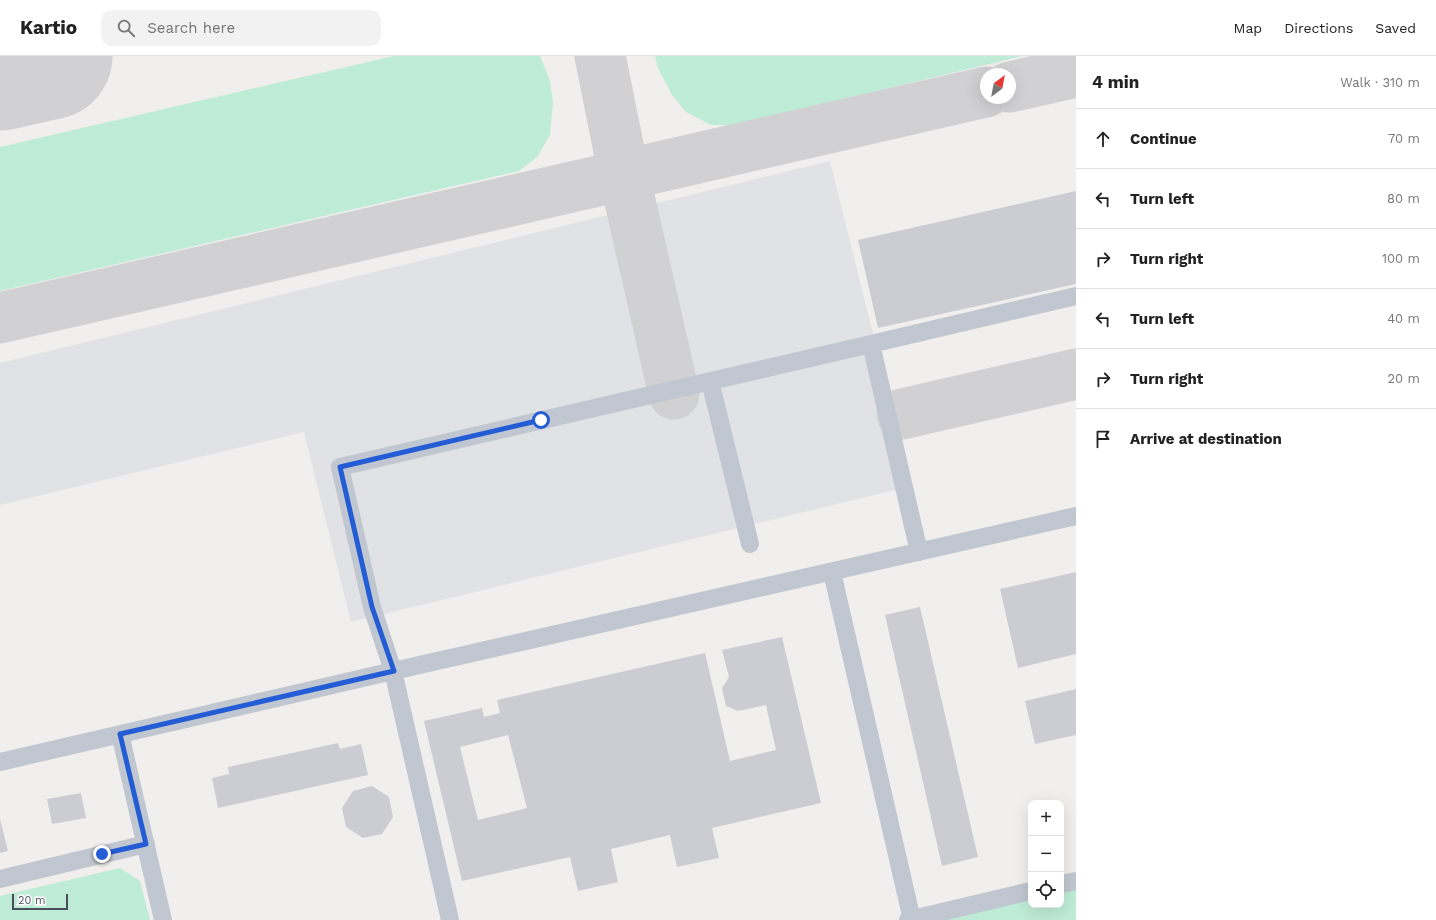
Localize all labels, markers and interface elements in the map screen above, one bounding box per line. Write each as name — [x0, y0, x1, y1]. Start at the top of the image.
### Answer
search box — [101, 10, 381, 46]
text: Kartio — [20, 16, 77, 39]
icon: search — [115, 17, 137, 39]
text: Search here — [147, 19, 235, 37]
text: Map — [1234, 20, 1262, 36]
text: Directions — [1284, 20, 1353, 36]
text: Saved — [1375, 20, 1416, 36]
north arrow — [980, 68, 1016, 104]
text: 4 min — [1092, 72, 1139, 92]
text: Walk · 310 m — [1340, 75, 1420, 90]
icon: ahead — [1092, 128, 1114, 150]
text: Continue — [1130, 130, 1197, 148]
text: 70 m — [1388, 131, 1420, 146]
icon: left — [1092, 188, 1114, 210]
text: Turn left — [1130, 190, 1194, 208]
text: 80 m — [1387, 191, 1420, 206]
icon: right — [1092, 248, 1114, 270]
text: Turn right — [1130, 250, 1203, 268]
text: 100 m — [1382, 251, 1420, 266]
icon: left — [1092, 308, 1114, 330]
text: Turn left — [1130, 310, 1194, 328]
text: 40 m — [1387, 311, 1420, 326]
icon: right — [1092, 368, 1114, 390]
text: Turn right — [1130, 370, 1203, 388]
text: 20 m — [1388, 371, 1420, 386]
route start — [532, 411, 550, 429]
icon: arrive — [1092, 428, 1114, 450]
text: Arrive at destination — [1130, 430, 1282, 448]
map controls — [1028, 800, 1064, 908]
button: + — [1028, 800, 1064, 836]
button: − — [1028, 836, 1064, 872]
route end — [93, 845, 111, 863]
button: locate — [1028, 872, 1064, 908]
scale bar — [12, 892, 68, 911]
text: 20 m — [18, 894, 46, 907]

